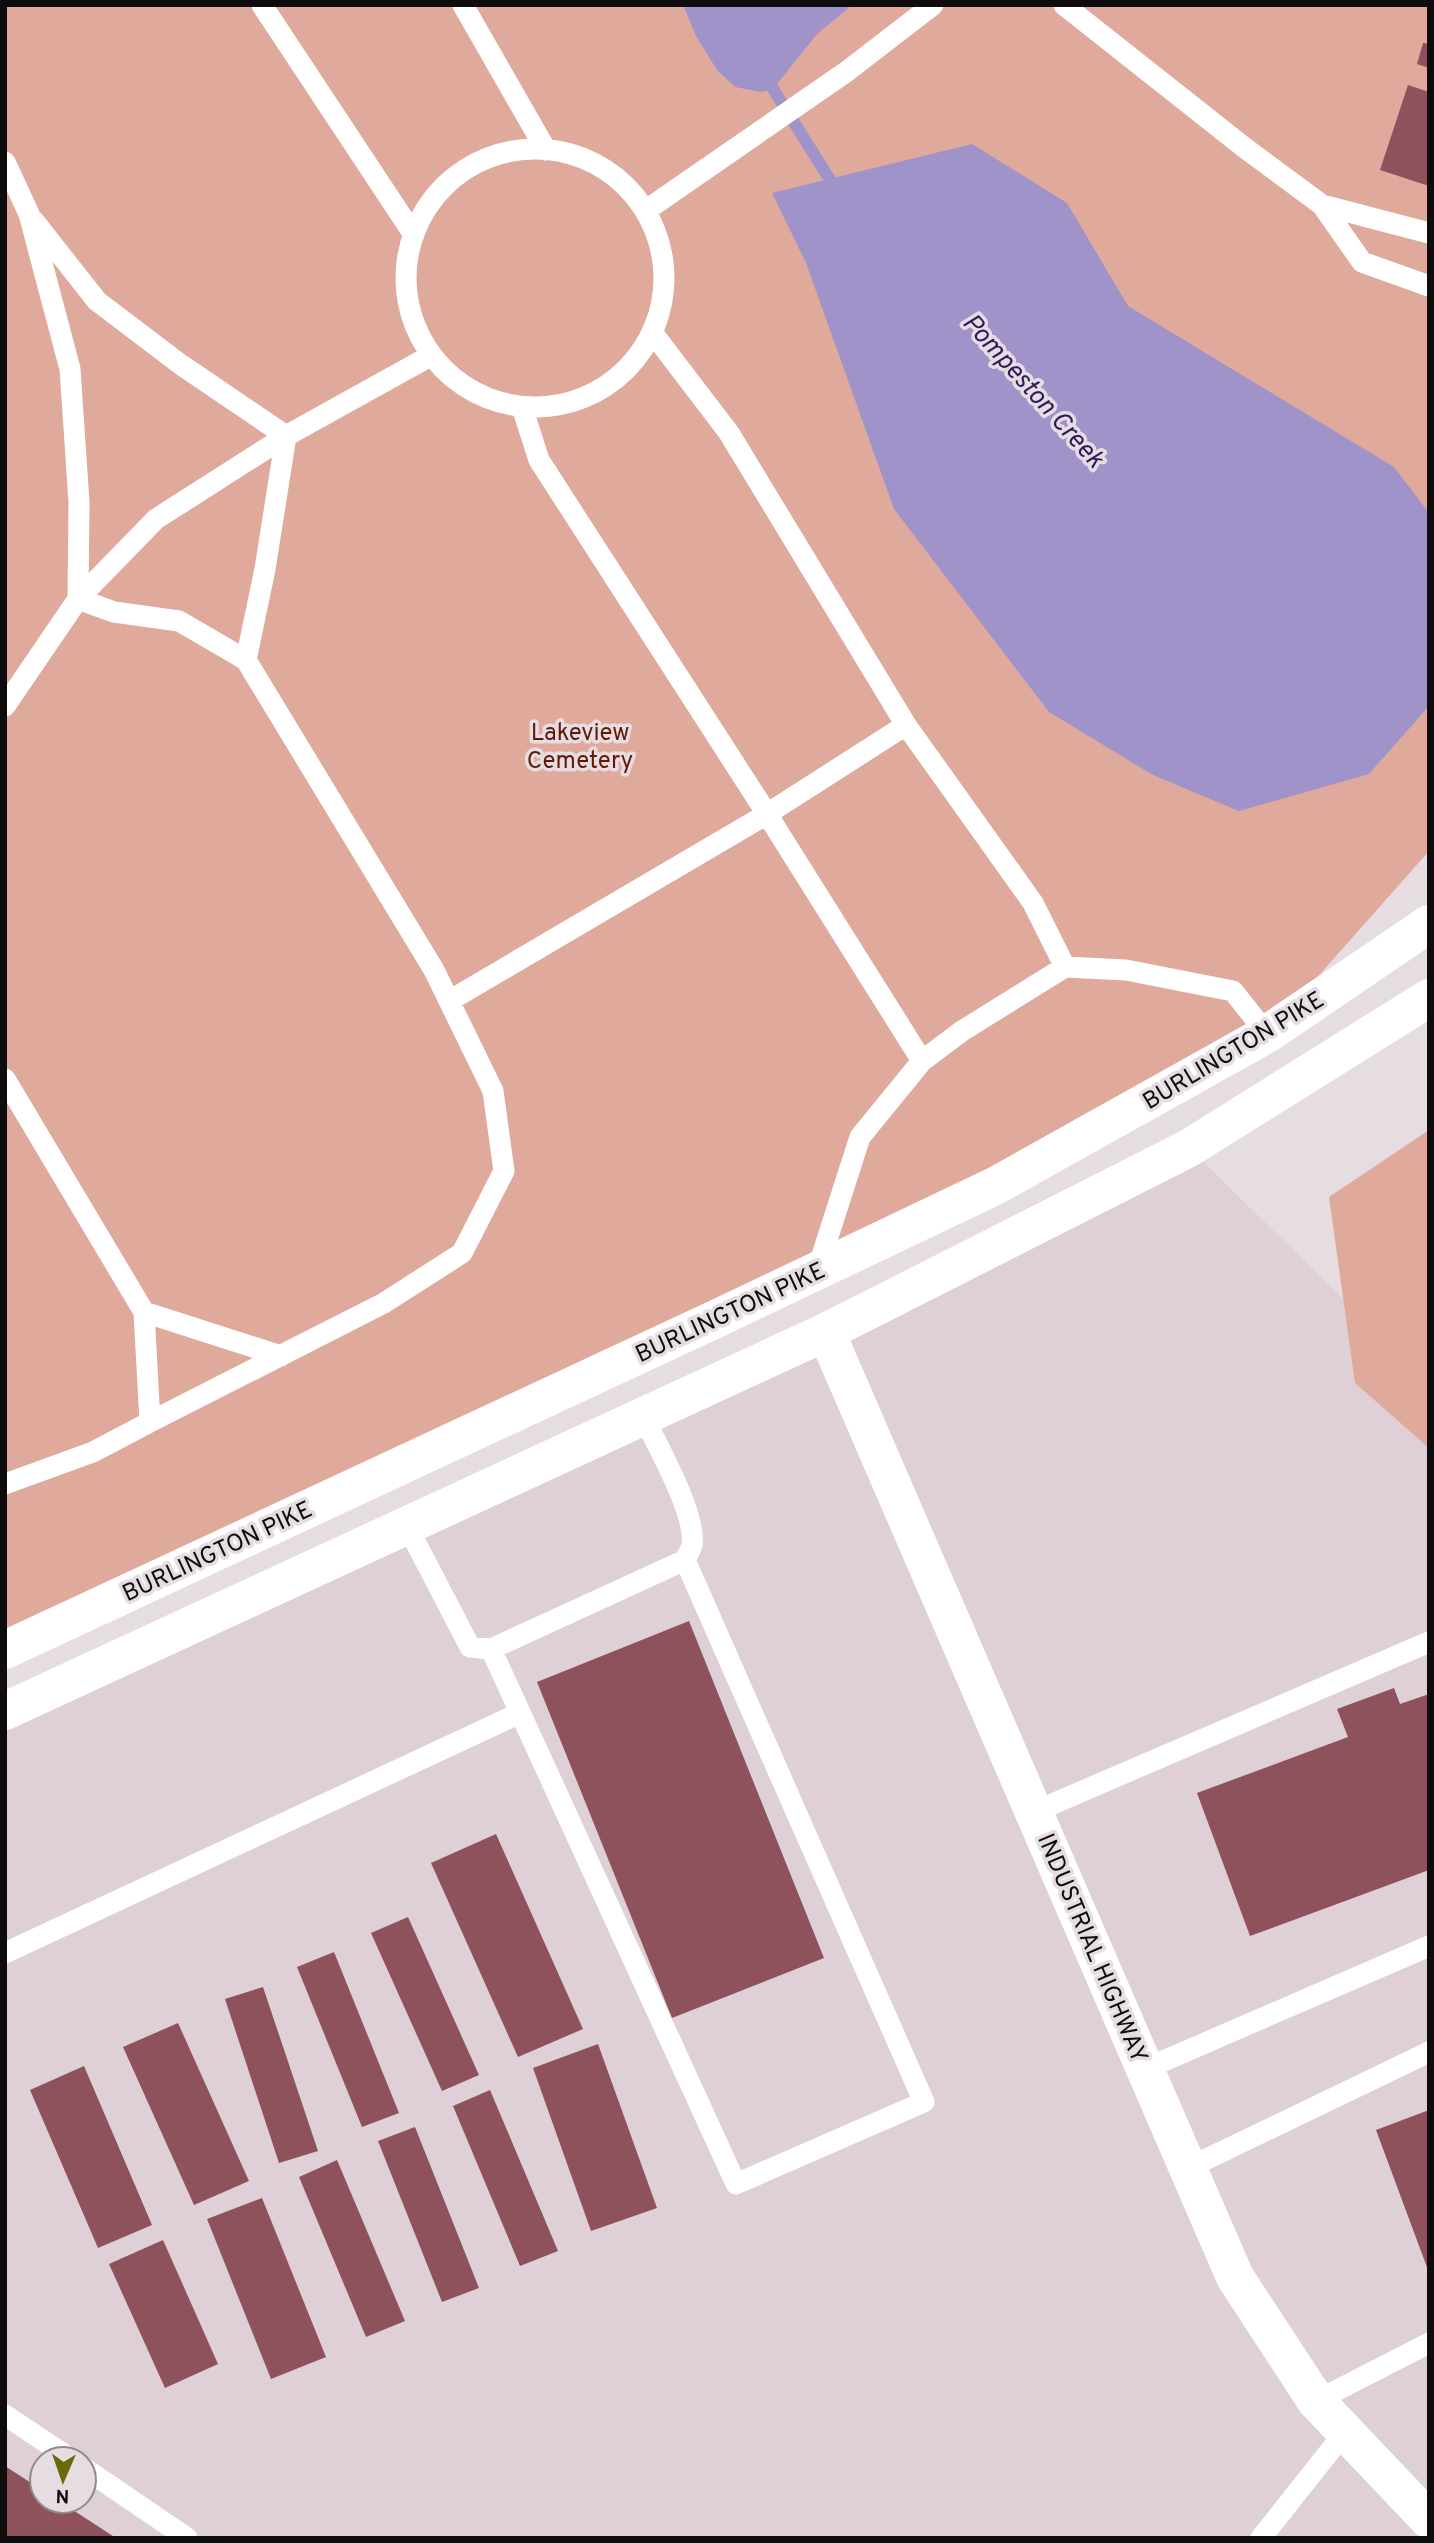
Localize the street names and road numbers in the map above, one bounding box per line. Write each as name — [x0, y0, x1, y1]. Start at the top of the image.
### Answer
street label: BURLINGTON PIKE — [1138, 986, 1330, 1118]
street label: BURLINGTON PIKE — [631, 1257, 831, 1371]
street label: BURLINGTON PIKE — [118, 1496, 318, 1610]
street label: INDUSTRIAL HIGHWAY — [1029, 1830, 1153, 2068]

